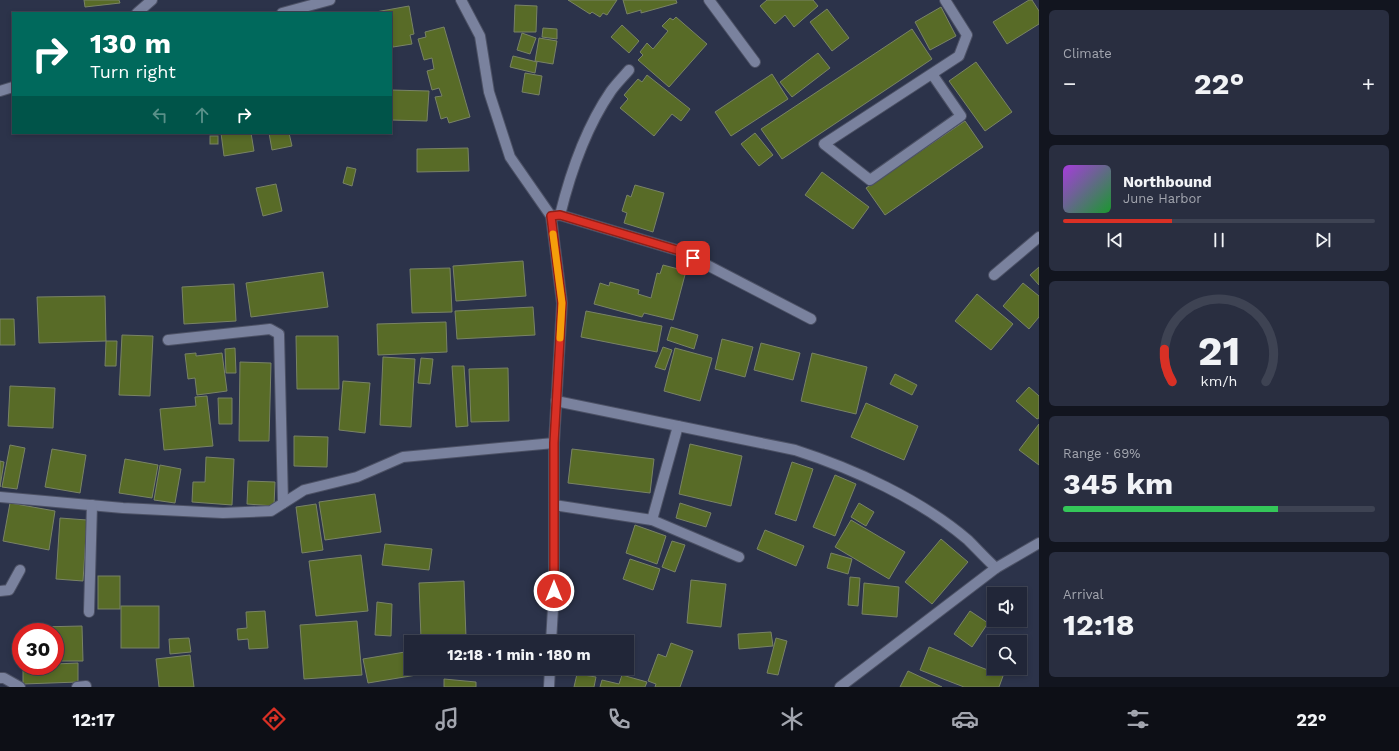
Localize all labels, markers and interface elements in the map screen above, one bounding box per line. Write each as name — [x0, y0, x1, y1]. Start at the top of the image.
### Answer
text: 130 m — [90, 27, 171, 60]
icon: right — [24, 28, 76, 80]
text: Climate — [1063, 46, 1112, 61]
text: Turn right — [90, 61, 176, 82]
text: 22° — [1194, 66, 1244, 101]
text: − — [1063, 71, 1076, 96]
text: + — [1362, 71, 1375, 96]
icon: left — [149, 104, 171, 126]
icon: ahead — [191, 104, 213, 126]
icon: right — [233, 104, 255, 126]
text: Northbound — [1123, 173, 1212, 191]
text: June Harbor — [1123, 191, 1202, 206]
icon: previous — [1104, 229, 1126, 251]
icon: pause — [1208, 229, 1230, 251]
icon: next — [1312, 229, 1334, 251]
pin — [676, 241, 710, 275]
icon: arrive — [682, 247, 704, 269]
text: 21 — [1198, 325, 1240, 374]
text: km/h — [1201, 372, 1237, 388]
text: Range · 69% — [1063, 446, 1140, 461]
text: 345 km — [1063, 466, 1173, 501]
position arrow — [533, 570, 575, 612]
map controls — [987, 587, 1027, 675]
button: sound — [987, 587, 1027, 627]
text: Arrival — [1063, 587, 1104, 602]
text: 12:18 — [1063, 607, 1135, 642]
speed limit sign: 30 — [12, 623, 64, 675]
button: search — [987, 635, 1027, 675]
text: 12:18 · 1 min · 180 m — [447, 646, 591, 664]
icon: directions — [260, 705, 288, 733]
icon: music — [433, 705, 461, 733]
icon: phone — [605, 705, 633, 733]
icon: climate — [778, 705, 806, 733]
icon: car — [951, 705, 979, 733]
icon: filters — [1124, 705, 1152, 733]
text: 12:17 — [72, 709, 115, 730]
text: 22° — [1296, 709, 1327, 730]

